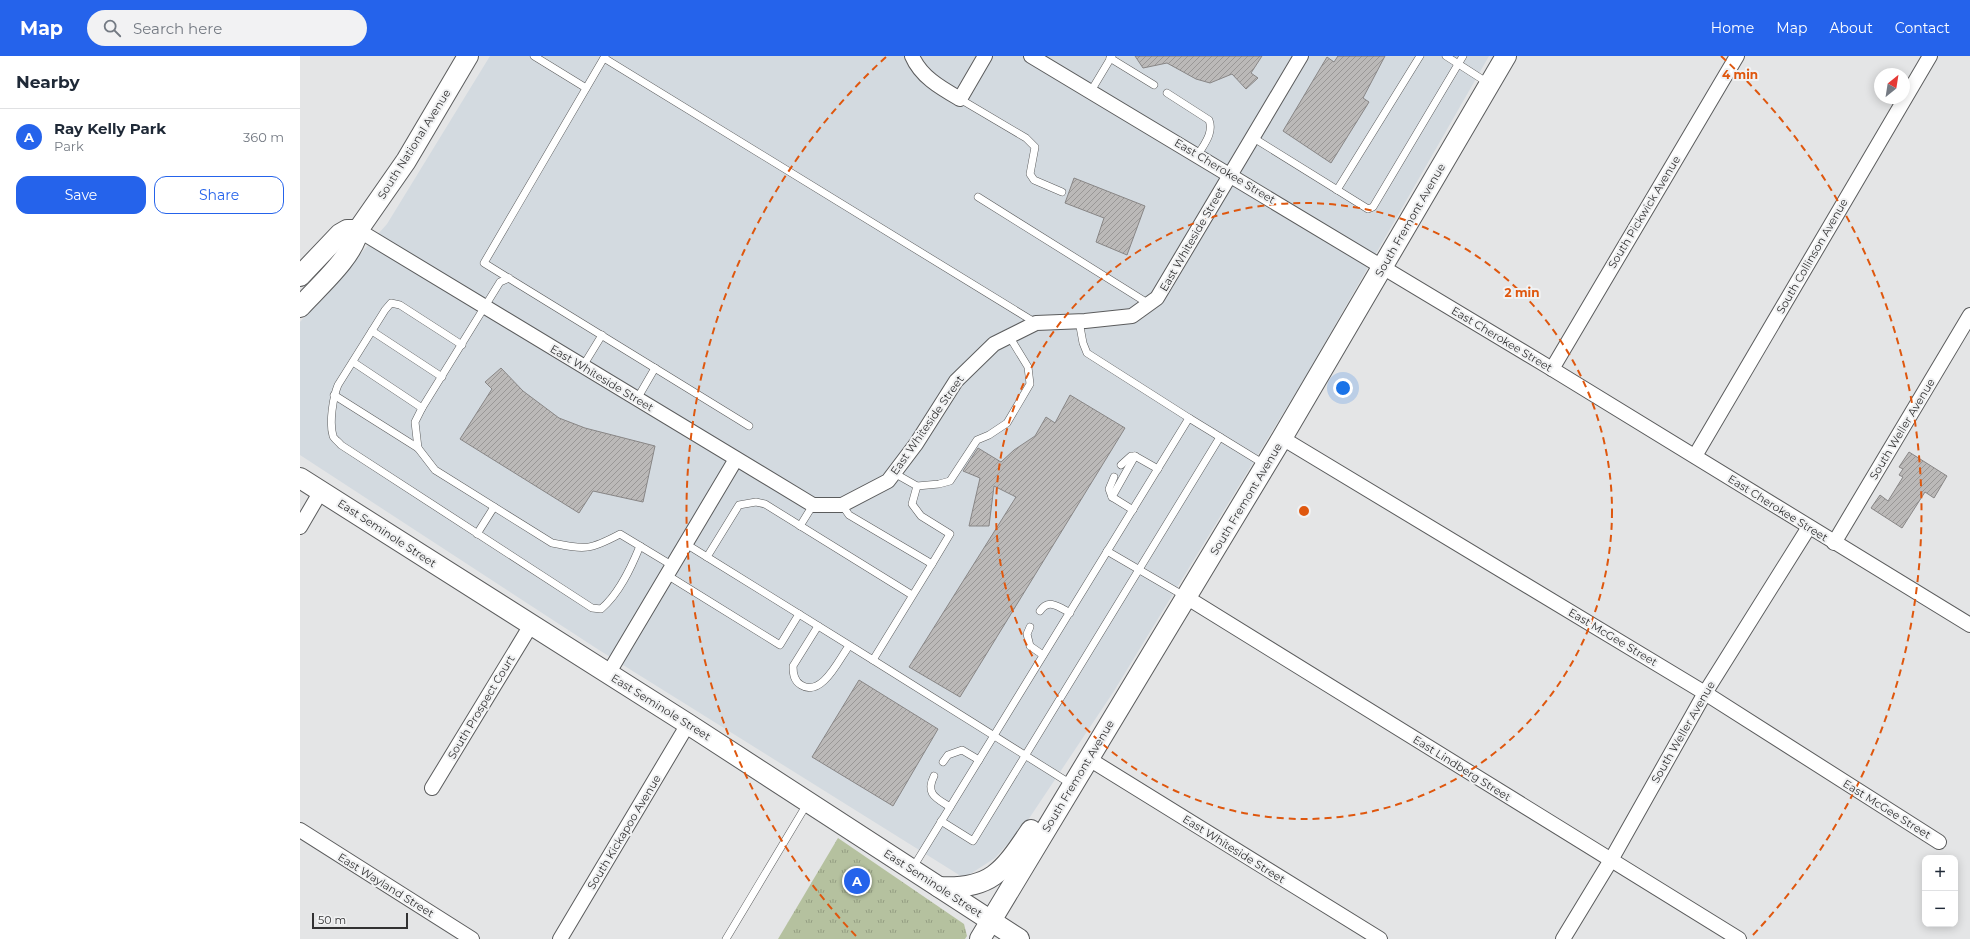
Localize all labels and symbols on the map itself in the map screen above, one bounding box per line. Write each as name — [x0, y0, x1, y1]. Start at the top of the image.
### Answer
text: 4 min — [1722, 67, 1758, 82]
north arrow — [1874, 68, 1910, 104]
street label: South National Avenue — [374, 86, 454, 202]
street label: East Cherokee Street — [1172, 135, 1278, 207]
street label: South Pickwick Avenue — [1605, 153, 1683, 271]
street label: South Fremont Avenue — [1372, 161, 1448, 279]
street label: East Whiteside Street — [1156, 184, 1228, 294]
street label: South Collinson Avenue — [1773, 196, 1851, 316]
text: 2 min — [1505, 285, 1539, 300]
street label: East Cherokee Street — [1449, 303, 1555, 375]
street label: East Whiteside Street — [548, 342, 657, 415]
street label: East Whiteside Street — [887, 372, 967, 477]
street label: South Weller Avenue — [1866, 376, 1938, 482]
your location — [1333, 378, 1353, 398]
street label: South Fremont Avenue — [1207, 440, 1285, 558]
street label: East Cherokee Street — [1725, 472, 1831, 545]
street label: East Seminole Street — [335, 496, 439, 570]
centre of rings — [1297, 504, 1311, 518]
street label: East McGee Street — [1566, 605, 1660, 669]
street label: South Prospect Court — [444, 652, 518, 761]
street label: East Seminole Street — [609, 671, 714, 744]
street label: South Weller Avenue — [1648, 678, 1718, 785]
street label: South Fremont Avenue — [1039, 717, 1117, 835]
street label: East Lindberg Street — [1410, 732, 1514, 804]
street label: South Kickapoo Avenue — [584, 772, 664, 892]
street label: East McGee Street — [1840, 776, 1934, 842]
street label: East Whiteside Street — [1180, 812, 1288, 887]
street label: East Seminole Street — [881, 846, 985, 920]
street label: East Wayland Street — [335, 850, 437, 921]
pin: A — [844, 866, 870, 896]
scale bar — [312, 911, 408, 930]

